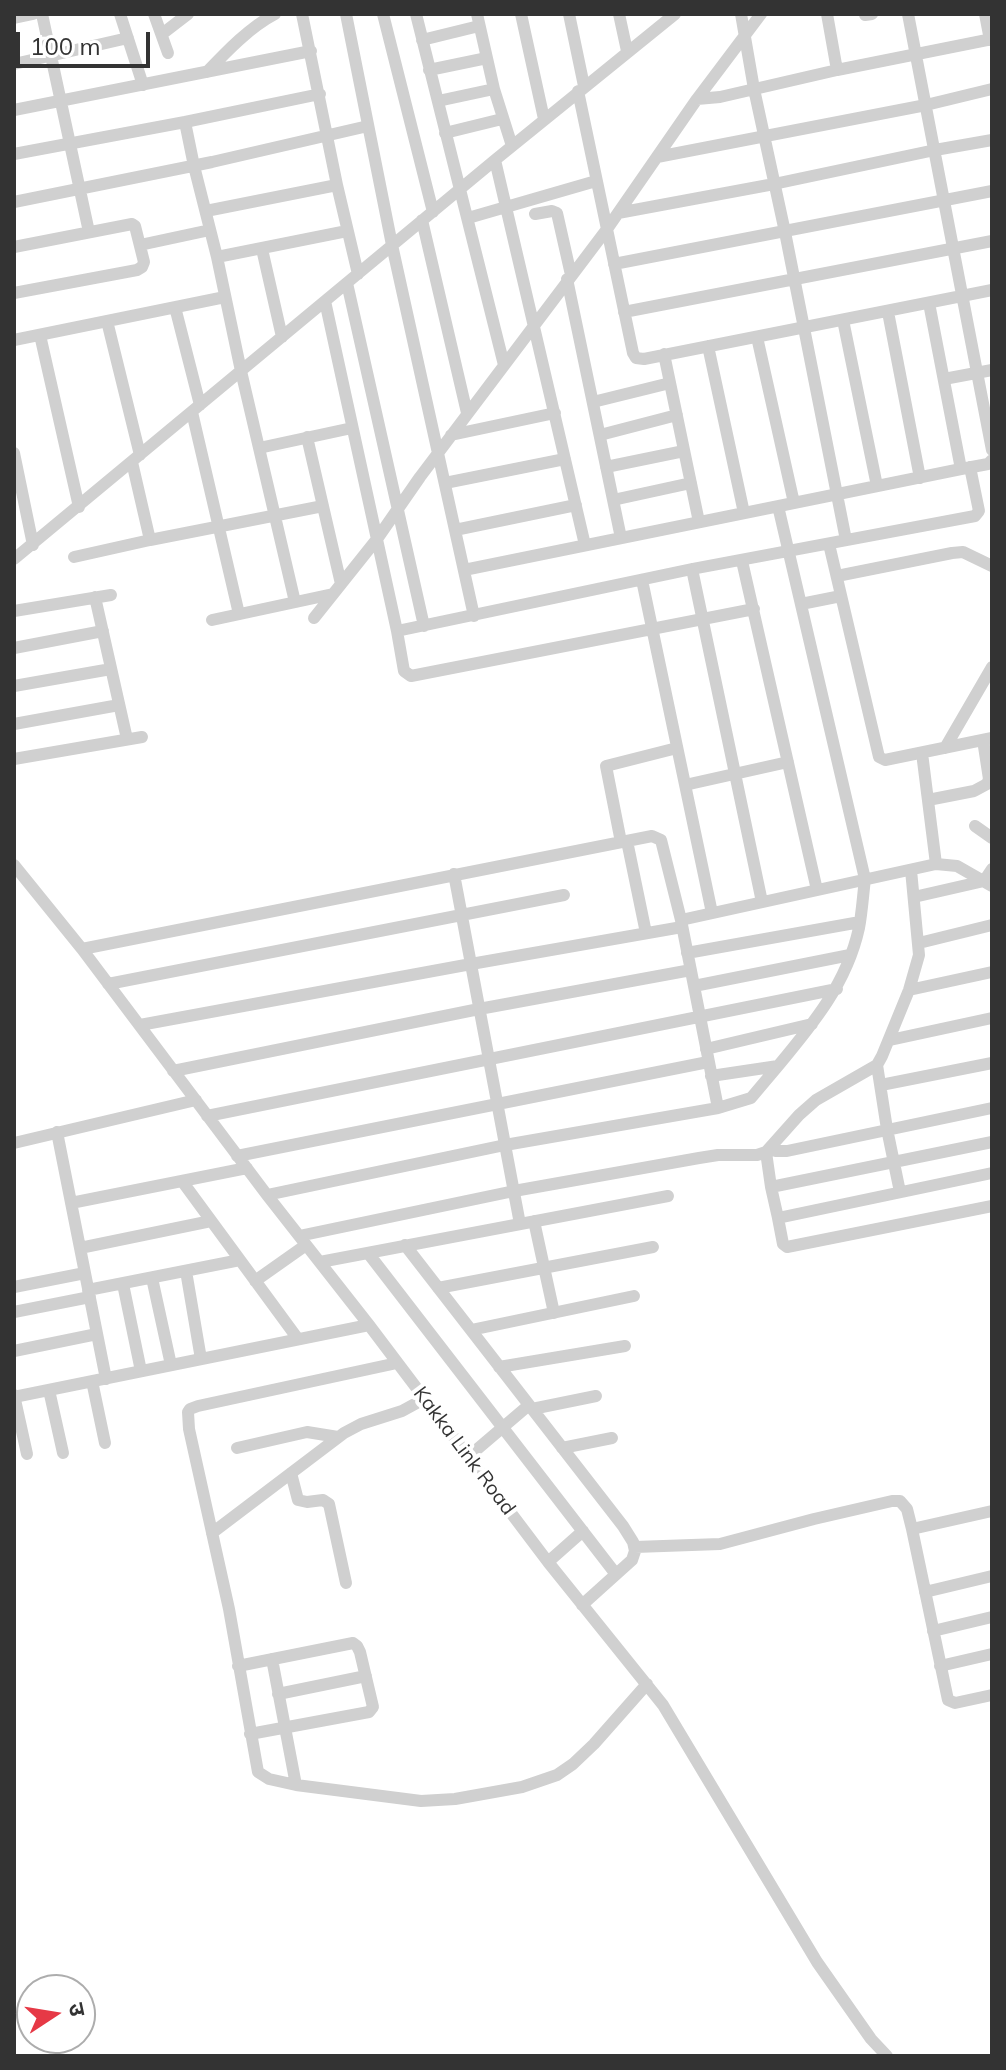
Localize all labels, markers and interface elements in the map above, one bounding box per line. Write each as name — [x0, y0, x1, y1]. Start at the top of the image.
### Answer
scale bar — [20, 16, 154, 66]
text: 100 m — [30, 31, 101, 61]
street label: Kakka Link Road — [408, 1382, 520, 1520]
north arrow — [16, 1974, 96, 2054]
text: उ — [62, 2000, 93, 2019]

